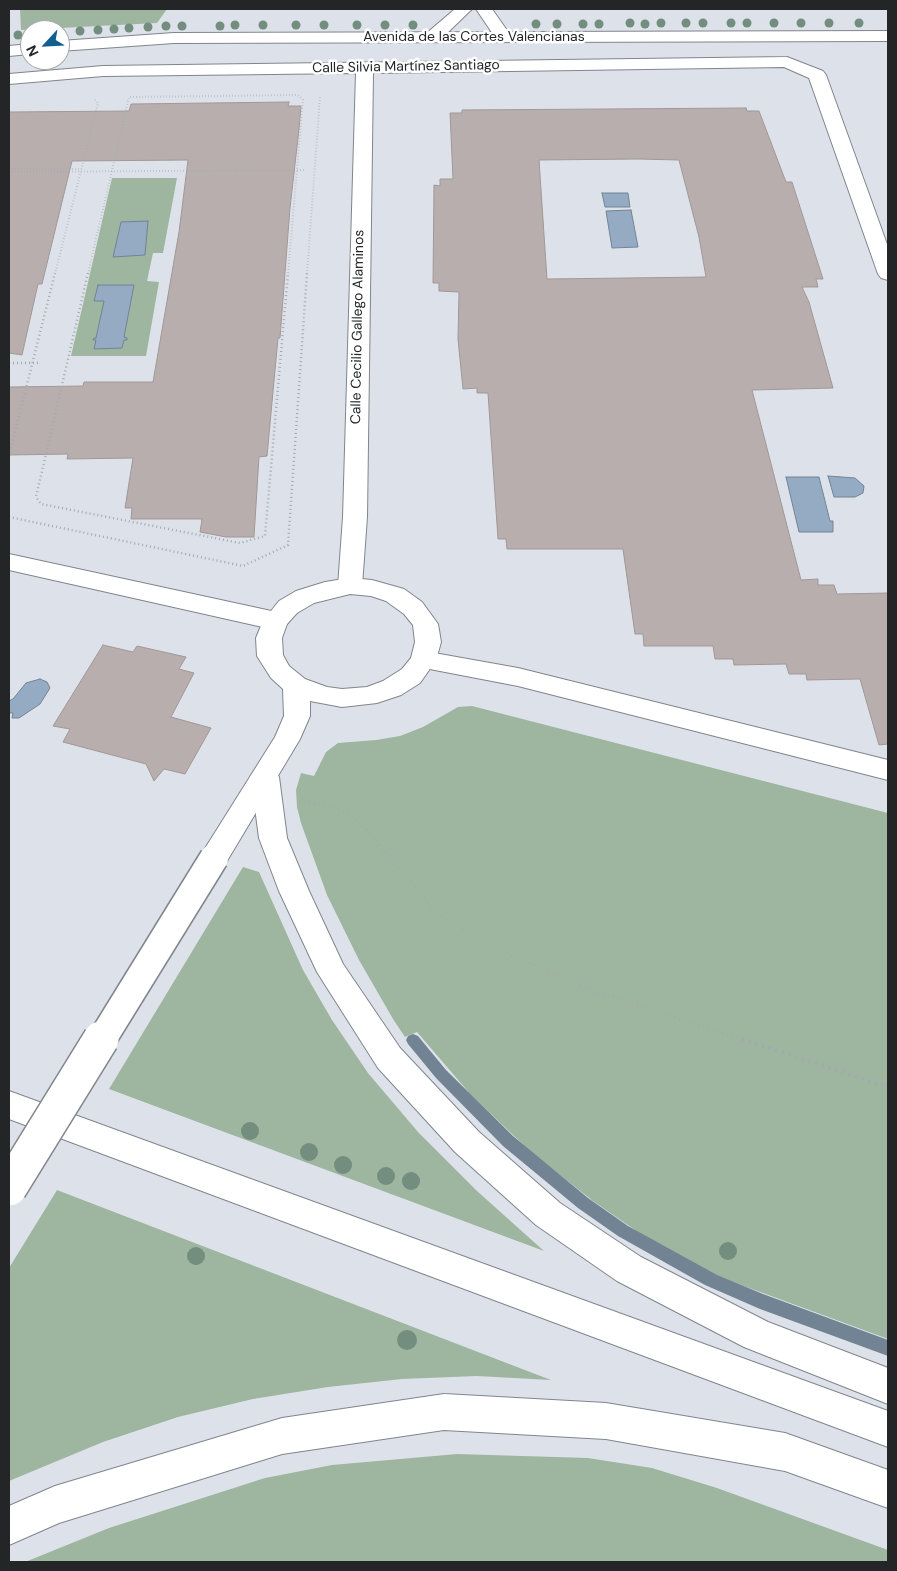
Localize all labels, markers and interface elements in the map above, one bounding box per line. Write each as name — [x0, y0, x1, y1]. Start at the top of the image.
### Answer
north arrow — [20, 20, 70, 70]
street label: Avenida de las Cortes Valencianas — [363, 29, 585, 45]
text: N — [22, 42, 43, 59]
street label: Calle Silvia Martínez Santiago — [312, 57, 500, 77]
street label: Calle Cecilio Gallego Alaminos — [348, 230, 368, 424]

